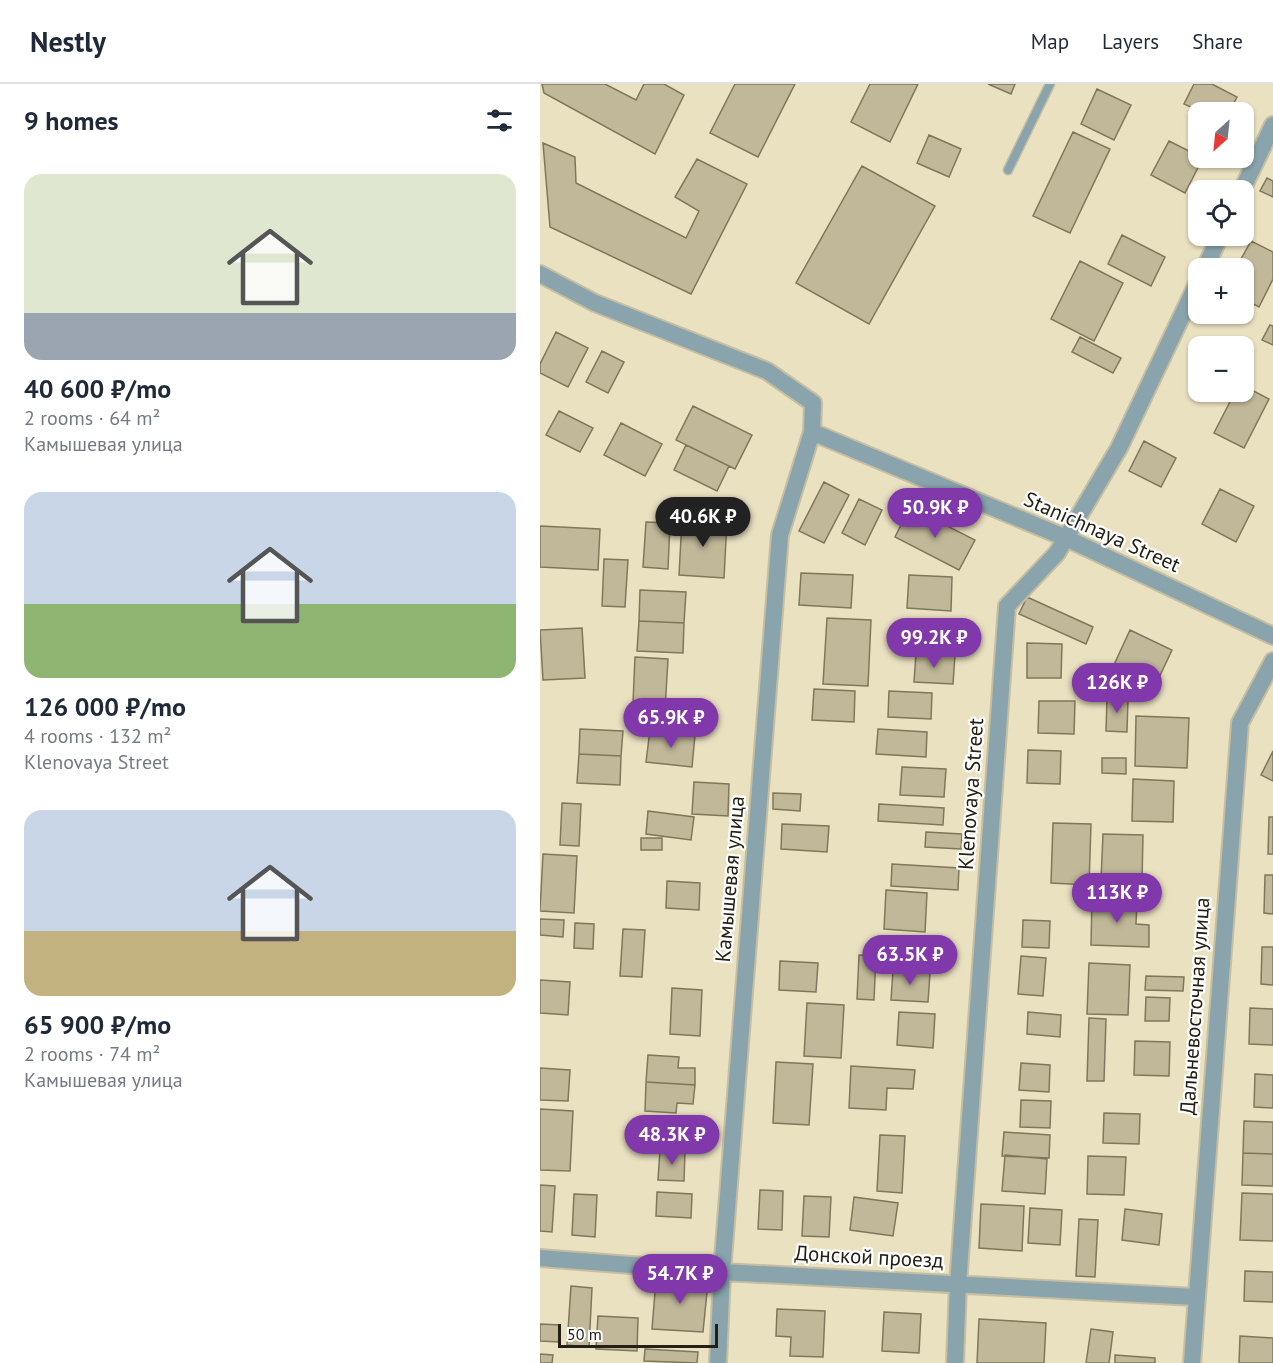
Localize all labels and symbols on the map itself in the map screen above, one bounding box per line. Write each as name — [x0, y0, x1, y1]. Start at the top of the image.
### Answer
north arrow — [1188, 102, 1254, 168]
street label: Stanichnaya Street — [1020, 485, 1184, 578]
pin: 50.9K ₽ — [880, 488, 990, 539]
pin: 40.6K ₽ — [648, 497, 758, 548]
pin: 99.2K ₽ — [879, 618, 989, 669]
pin: 126K ₽ — [1068, 663, 1166, 714]
pin: 65.9K ₽ — [616, 698, 726, 749]
street label: Klenovaya Street — [952, 717, 989, 871]
street label: Камышевая улица — [709, 795, 750, 963]
pin: 113K ₽ — [1068, 873, 1166, 924]
street label: Дальневосточная улица — [1173, 896, 1216, 1116]
pin: 63.5K ₽ — [855, 935, 965, 986]
pin: 48.3K ₽ — [617, 1115, 727, 1166]
street label: Донской проезд — [794, 1239, 944, 1274]
pin: 54.7K ₽ — [625, 1254, 735, 1305]
scale bar — [558, 1321, 718, 1348]

